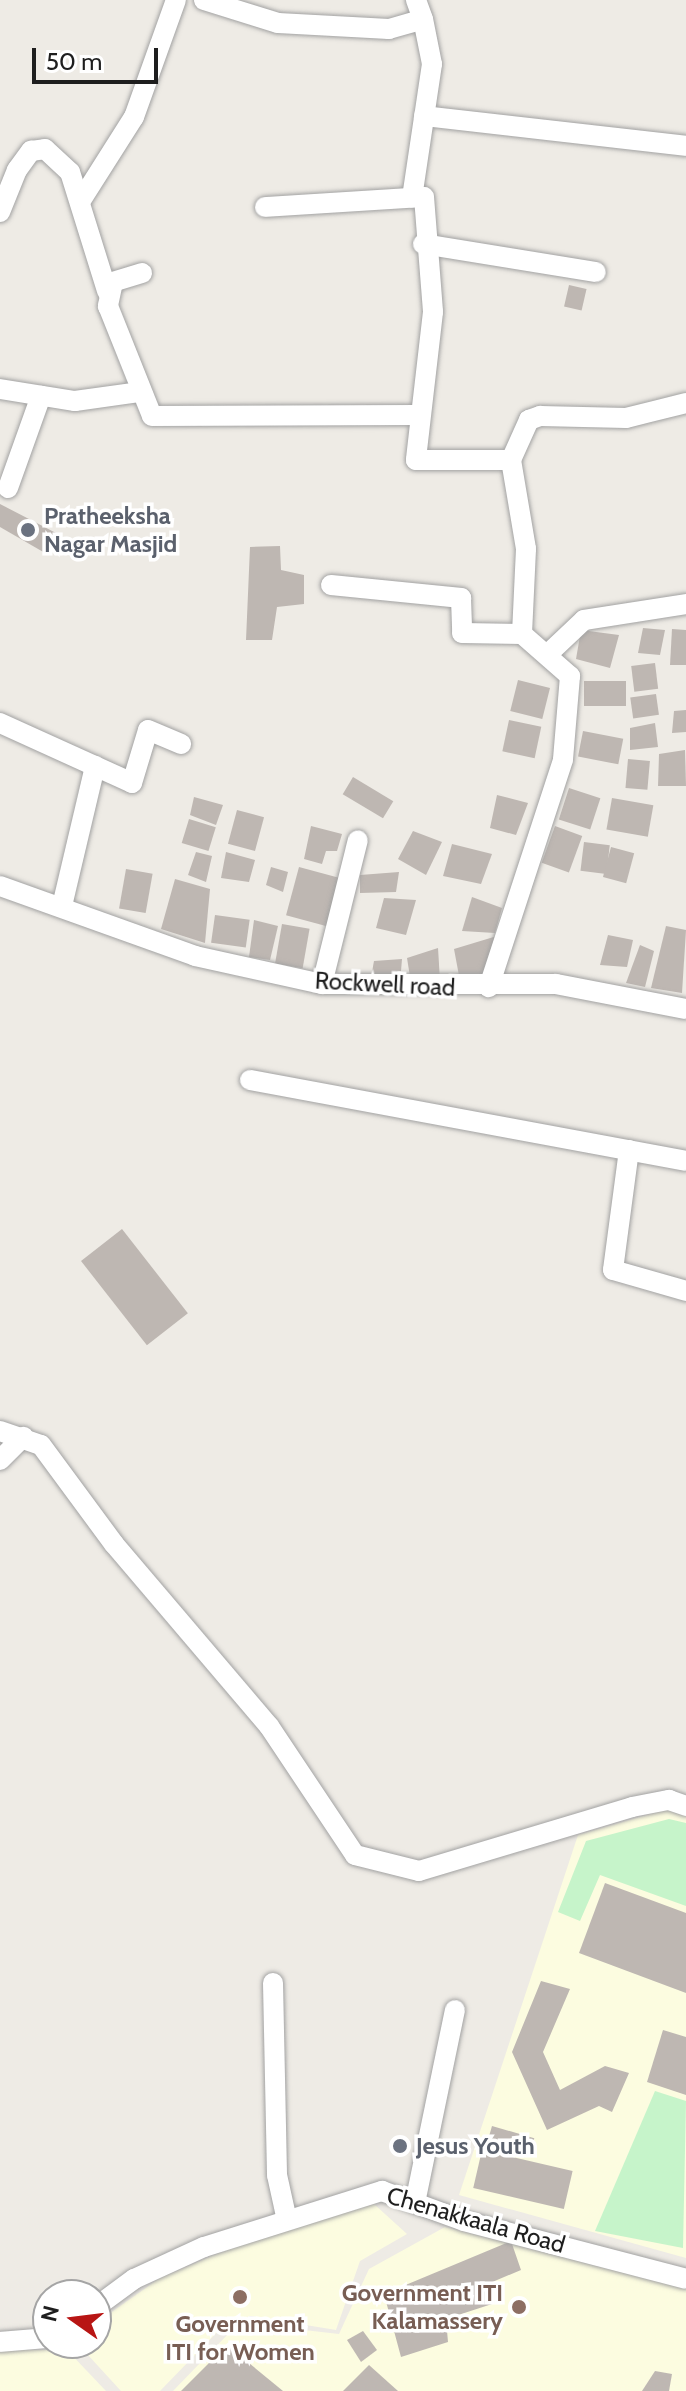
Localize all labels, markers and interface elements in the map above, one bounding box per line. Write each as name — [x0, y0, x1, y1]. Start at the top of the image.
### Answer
scale bar — [36, 32, 162, 82]
text: 50 m — [46, 47, 102, 76]
place label: Pratheeksha Nagar Masjid — [44, 502, 177, 558]
marker: Pratheeksha Nagar Masjid — [19, 521, 37, 539]
street label: Rockwell road — [314, 966, 456, 1002]
place label: Jesus Youth — [416, 2132, 535, 2160]
marker: Jesus Youth — [391, 2137, 409, 2155]
street label: Chenakkaala Road — [384, 2181, 568, 2259]
north arrow — [32, 2279, 112, 2359]
place label: Government ITI Kalamassery — [342, 2279, 503, 2335]
marker: Government ITI for Women — [231, 2288, 249, 2306]
marker: Government ITI Kalamassery — [510, 2298, 528, 2316]
text: N — [35, 2303, 65, 2324]
place label: Government ITI for Women — [165, 2310, 315, 2366]

